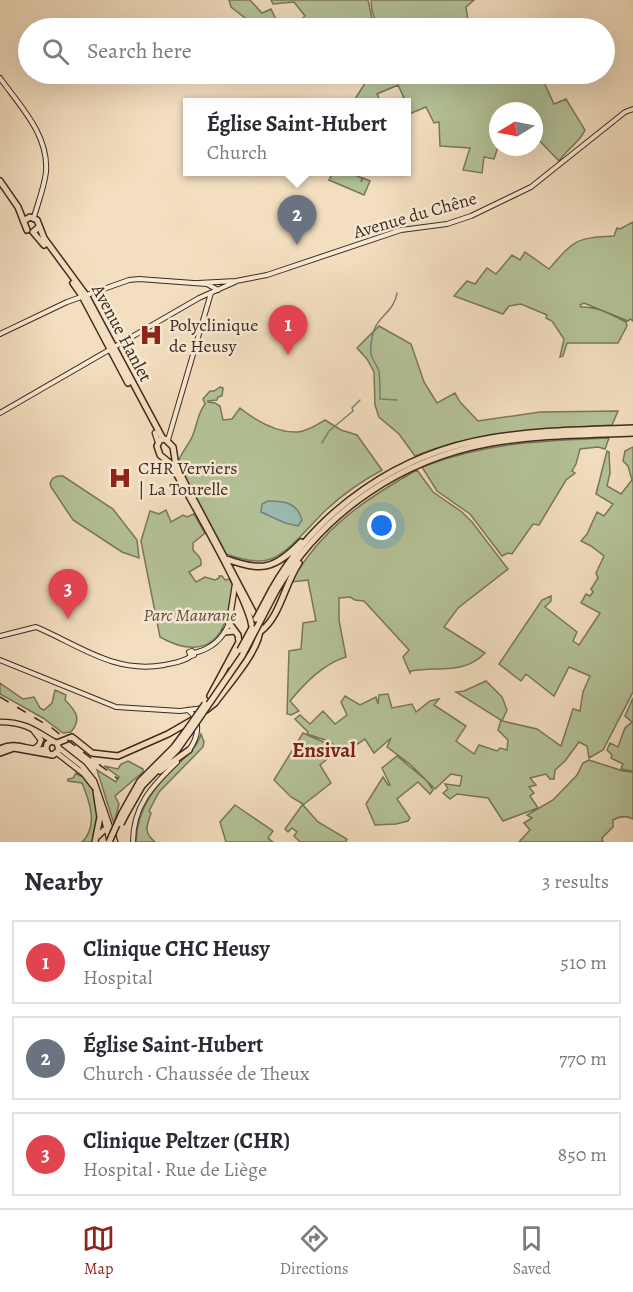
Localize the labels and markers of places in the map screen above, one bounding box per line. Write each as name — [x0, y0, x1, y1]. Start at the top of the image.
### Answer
pin: 2 — [278, 196, 316, 245]
pin: 1 — [268, 306, 308, 355]
place label: Polyclinique de Heusy — [169, 313, 258, 358]
hospital icon: Polyclinique de Heusy — [138, 322, 164, 348]
place label: CHR Verviers | La Tourelle — [138, 456, 238, 501]
hospital icon: CHR Verviers | La Tourelle — [107, 465, 133, 491]
pin: 3 — [48, 570, 88, 619]

